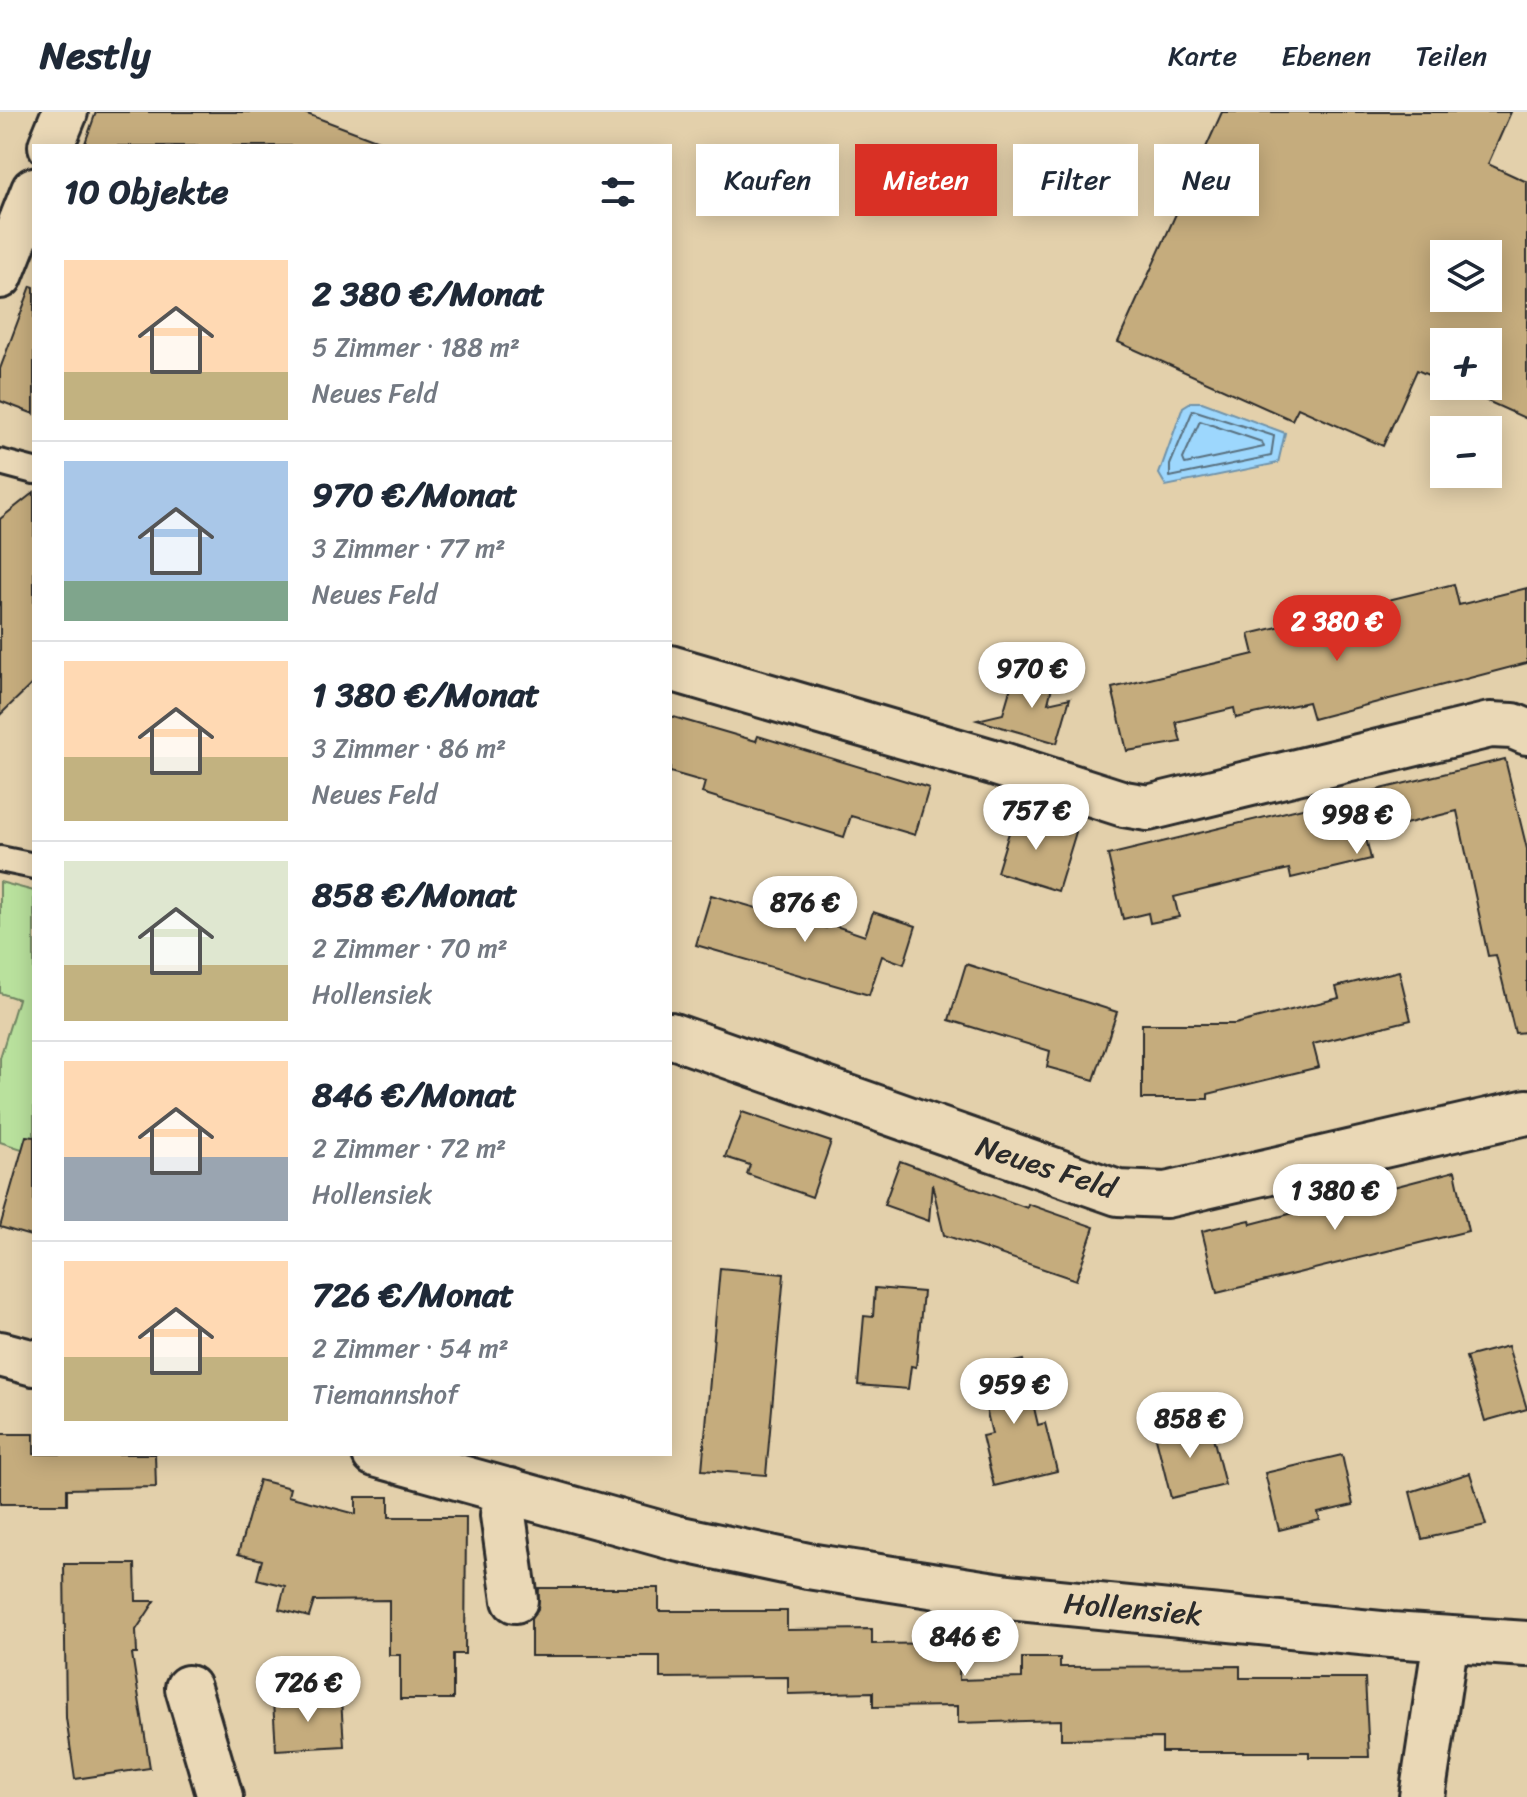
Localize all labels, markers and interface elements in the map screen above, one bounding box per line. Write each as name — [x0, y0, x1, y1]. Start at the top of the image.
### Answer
text: Nestly — [40, 22, 151, 89]
text: Karte — [1168, 31, 1237, 80]
text: Ebenen — [1281, 31, 1371, 80]
text: Teilen — [1415, 31, 1487, 80]
chip: Kaufen — [696, 144, 839, 216]
chip: Mieten — [855, 144, 997, 216]
chip: Filter — [1013, 144, 1138, 216]
chip: Neu — [1154, 144, 1259, 216]
text: 10 Objekte — [64, 162, 229, 222]
icon: filters — [596, 170, 640, 214]
map controls — [1430, 240, 1502, 488]
button: layers — [1430, 240, 1502, 312]
text: 2 380 €/Monat — [312, 264, 545, 324]
icon: home — [128, 292, 224, 388]
text: 5 Zimmer · 188 m² — [312, 324, 520, 370]
button: + — [1430, 328, 1502, 400]
text: Neues Feld — [312, 370, 437, 416]
button: − — [1430, 416, 1502, 488]
text: 970 €/Monat — [312, 465, 517, 525]
icon: home — [128, 493, 224, 589]
text: 3 Zimmer · 77 m² — [312, 525, 505, 571]
text: Neues Feld — [312, 571, 437, 617]
pin: 2 380 € — [1263, 595, 1411, 663]
text: 2 380 € — [1291, 598, 1383, 644]
pin: 970 € — [976, 642, 1088, 710]
text: 970 € — [996, 645, 1068, 691]
text: 1 380 €/Monat — [312, 665, 540, 725]
icon: home — [128, 693, 224, 789]
text: 3 Zimmer · 86 m² — [312, 725, 506, 771]
text: Neues Feld — [312, 771, 437, 817]
pin: 757 € — [980, 784, 1092, 852]
text: 757 € — [1001, 787, 1071, 833]
pin: 998 € — [1301, 788, 1413, 856]
text: 998 € — [1321, 791, 1393, 837]
text: 858 €/Monat — [312, 865, 517, 925]
pin: 876 € — [749, 876, 861, 944]
text: 876 € — [770, 879, 840, 925]
icon: home — [128, 893, 224, 989]
text: 2 Zimmer · 70 m² — [312, 925, 508, 971]
text: Hollensiek — [312, 971, 432, 1017]
text: 846 €/Monat — [312, 1065, 517, 1125]
icon: home — [128, 1093, 224, 1189]
street label: Neues Feld — [969, 1119, 1125, 1216]
text: 2 Zimmer · 72 m² — [312, 1125, 506, 1171]
pin: 1 380 € — [1261, 1164, 1409, 1232]
text: 1 380 € — [1291, 1167, 1379, 1213]
text: Hollensiek — [312, 1171, 432, 1217]
text: 726 €/Monat — [312, 1265, 514, 1325]
icon: home — [128, 1293, 224, 1389]
text: 2 Zimmer · 54 m² — [312, 1325, 509, 1371]
pin: 959 € — [958, 1358, 1070, 1426]
text: 959 € — [978, 1361, 1050, 1407]
text: Tiemannshof — [312, 1371, 458, 1417]
pin: 858 € — [1134, 1392, 1246, 1460]
text: 858 € — [1154, 1395, 1226, 1441]
street label: Hollensiek — [1062, 1576, 1205, 1642]
pin: 846 € — [909, 1610, 1021, 1678]
text: 846 € — [930, 1613, 1000, 1659]
pin: 726 € — [252, 1656, 364, 1724]
text: 726 € — [274, 1659, 342, 1705]

